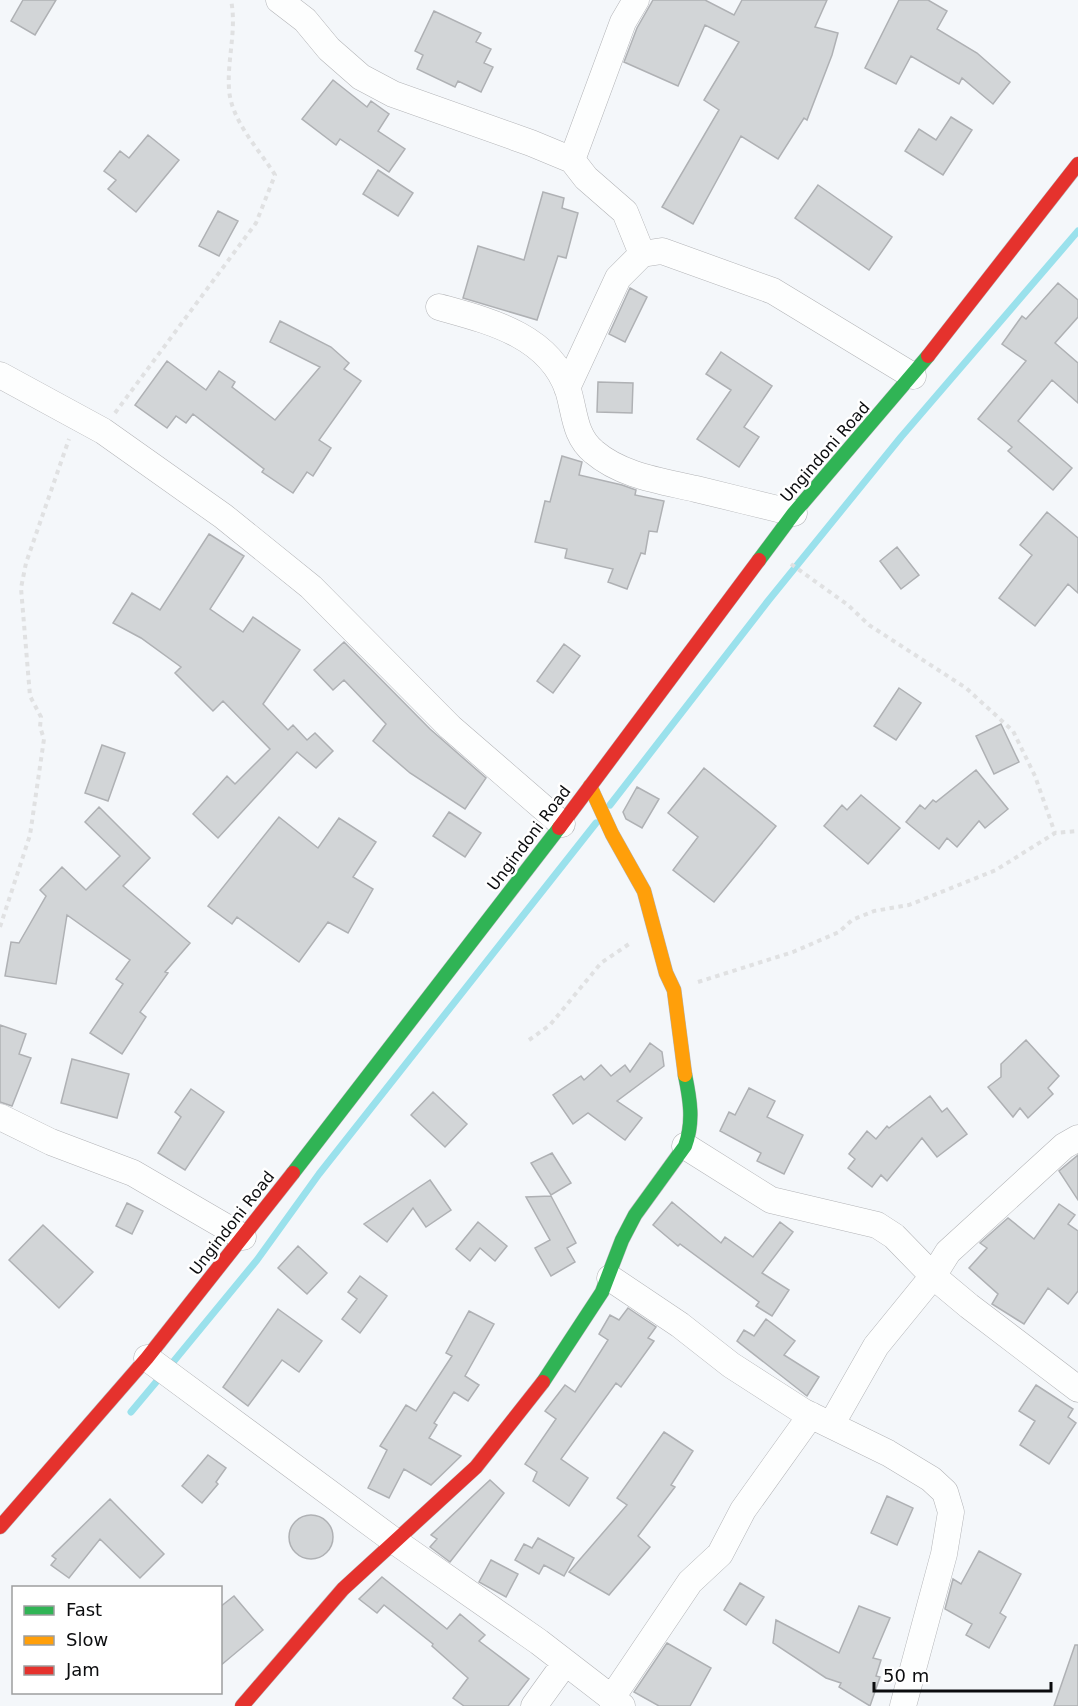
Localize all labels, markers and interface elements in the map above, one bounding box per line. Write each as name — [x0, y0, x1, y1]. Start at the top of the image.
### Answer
street label: Ungindoni Road — [776, 398, 874, 506]
street label: Ungindoni Road — [483, 782, 575, 894]
street label: Ungindoni Road — [186, 1167, 278, 1279]
legend — [12, 1586, 222, 1694]
text: Fast — [66, 1599, 102, 1620]
text: Slow — [66, 1629, 108, 1650]
scale bar — [874, 1655, 1051, 1693]
text: Jam — [65, 1659, 100, 1680]
text: 50 m — [883, 1665, 929, 1686]

